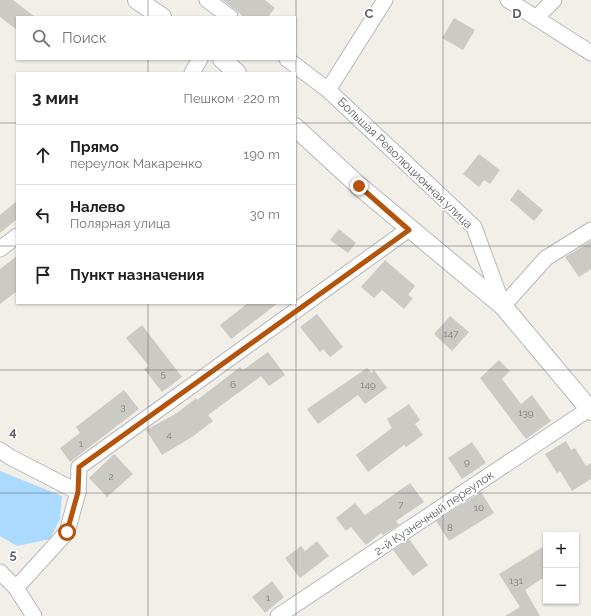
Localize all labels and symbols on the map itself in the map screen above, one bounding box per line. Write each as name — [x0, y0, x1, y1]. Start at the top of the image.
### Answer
text: C — [365, 6, 374, 21]
text: D — [512, 6, 522, 21]
street label: Большая Революционная улица — [335, 95, 475, 231]
route end — [350, 177, 368, 195]
house number: 147 — [443, 328, 459, 339]
house number: 5 — [160, 368, 166, 379]
house number: 6 — [230, 379, 236, 390]
house number: 149 — [360, 379, 376, 390]
house number: 3 — [120, 401, 126, 412]
house number: 139 — [518, 407, 534, 418]
text: 4 — [9, 424, 17, 439]
house number: 4 — [166, 429, 172, 440]
house number: 1 — [79, 438, 84, 449]
house number: 9 — [464, 456, 470, 467]
street label: 2-й Кузнечный переулок — [372, 468, 496, 558]
house number: 2 — [108, 471, 114, 482]
house number: 7 — [398, 499, 404, 510]
house number: 10 — [474, 502, 484, 513]
house number: 8 — [447, 522, 453, 533]
route start — [58, 523, 76, 541]
text: 5 — [9, 547, 17, 562]
house number: 131 — [509, 575, 524, 586]
house number: 1 — [266, 592, 271, 603]

